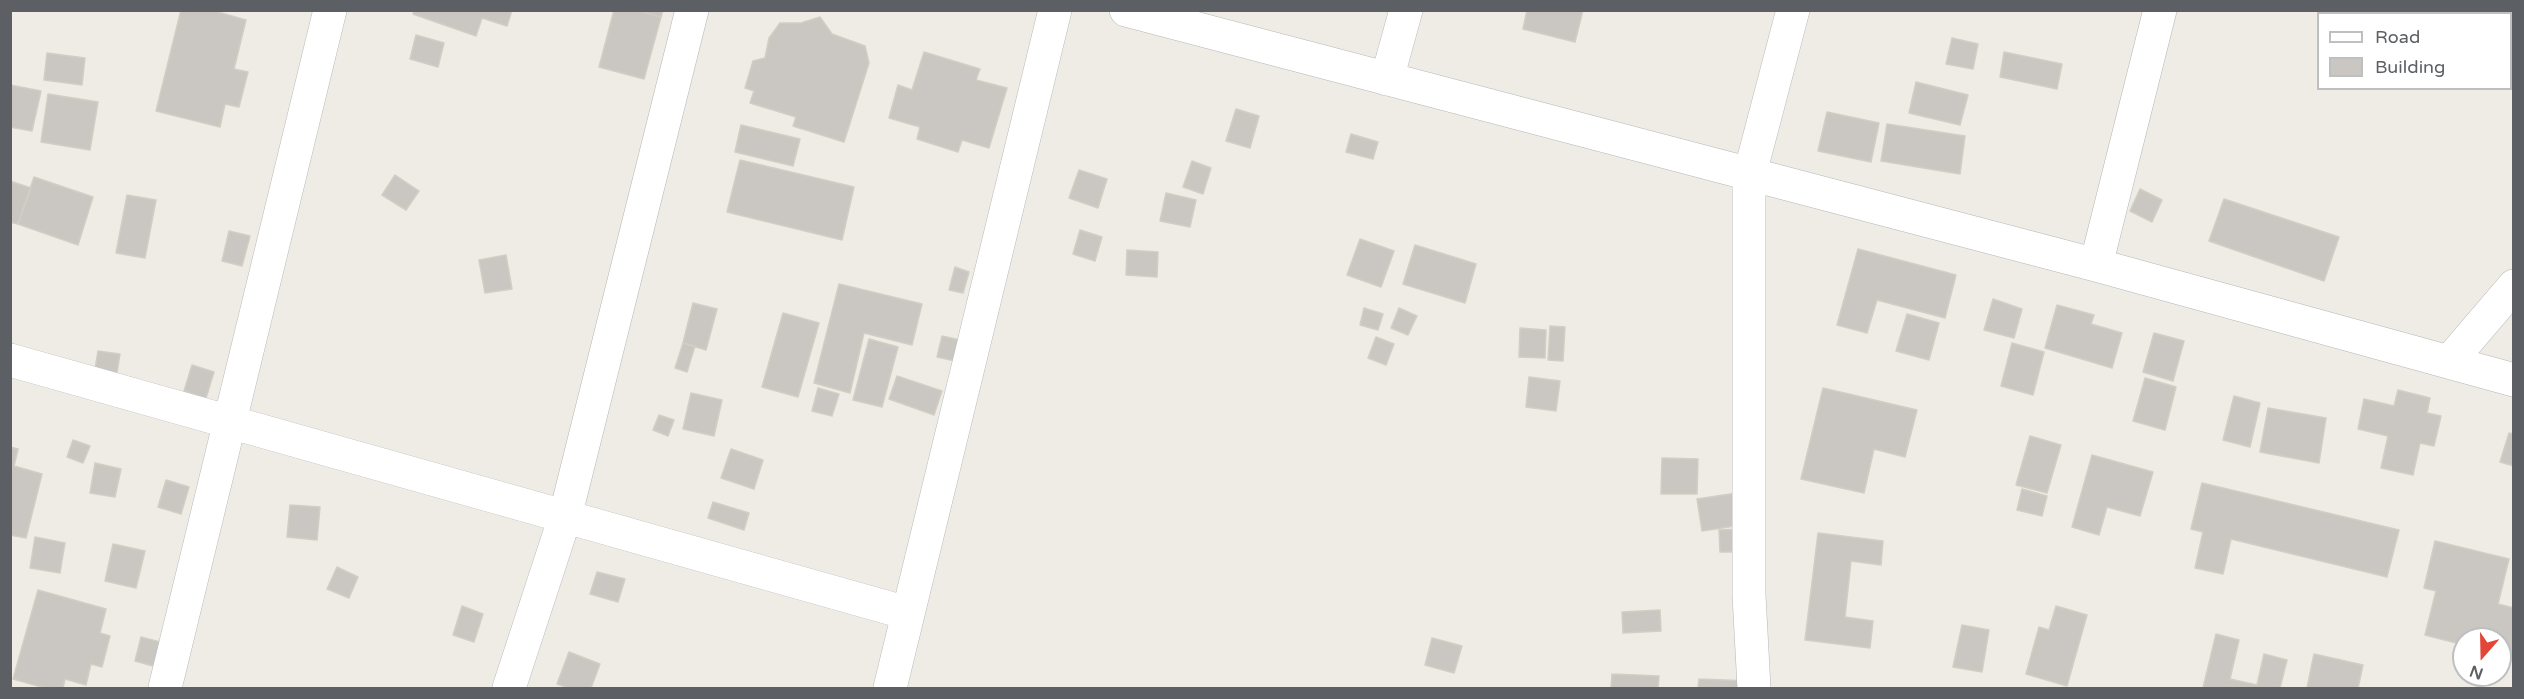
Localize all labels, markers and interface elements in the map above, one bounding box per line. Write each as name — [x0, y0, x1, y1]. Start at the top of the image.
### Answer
legend — [2317, 12, 2512, 90]
text: Road — [2375, 26, 2420, 48]
text: Building — [2375, 56, 2445, 78]
north arrow — [2452, 627, 2512, 687]
text: N — [2467, 660, 2486, 684]

